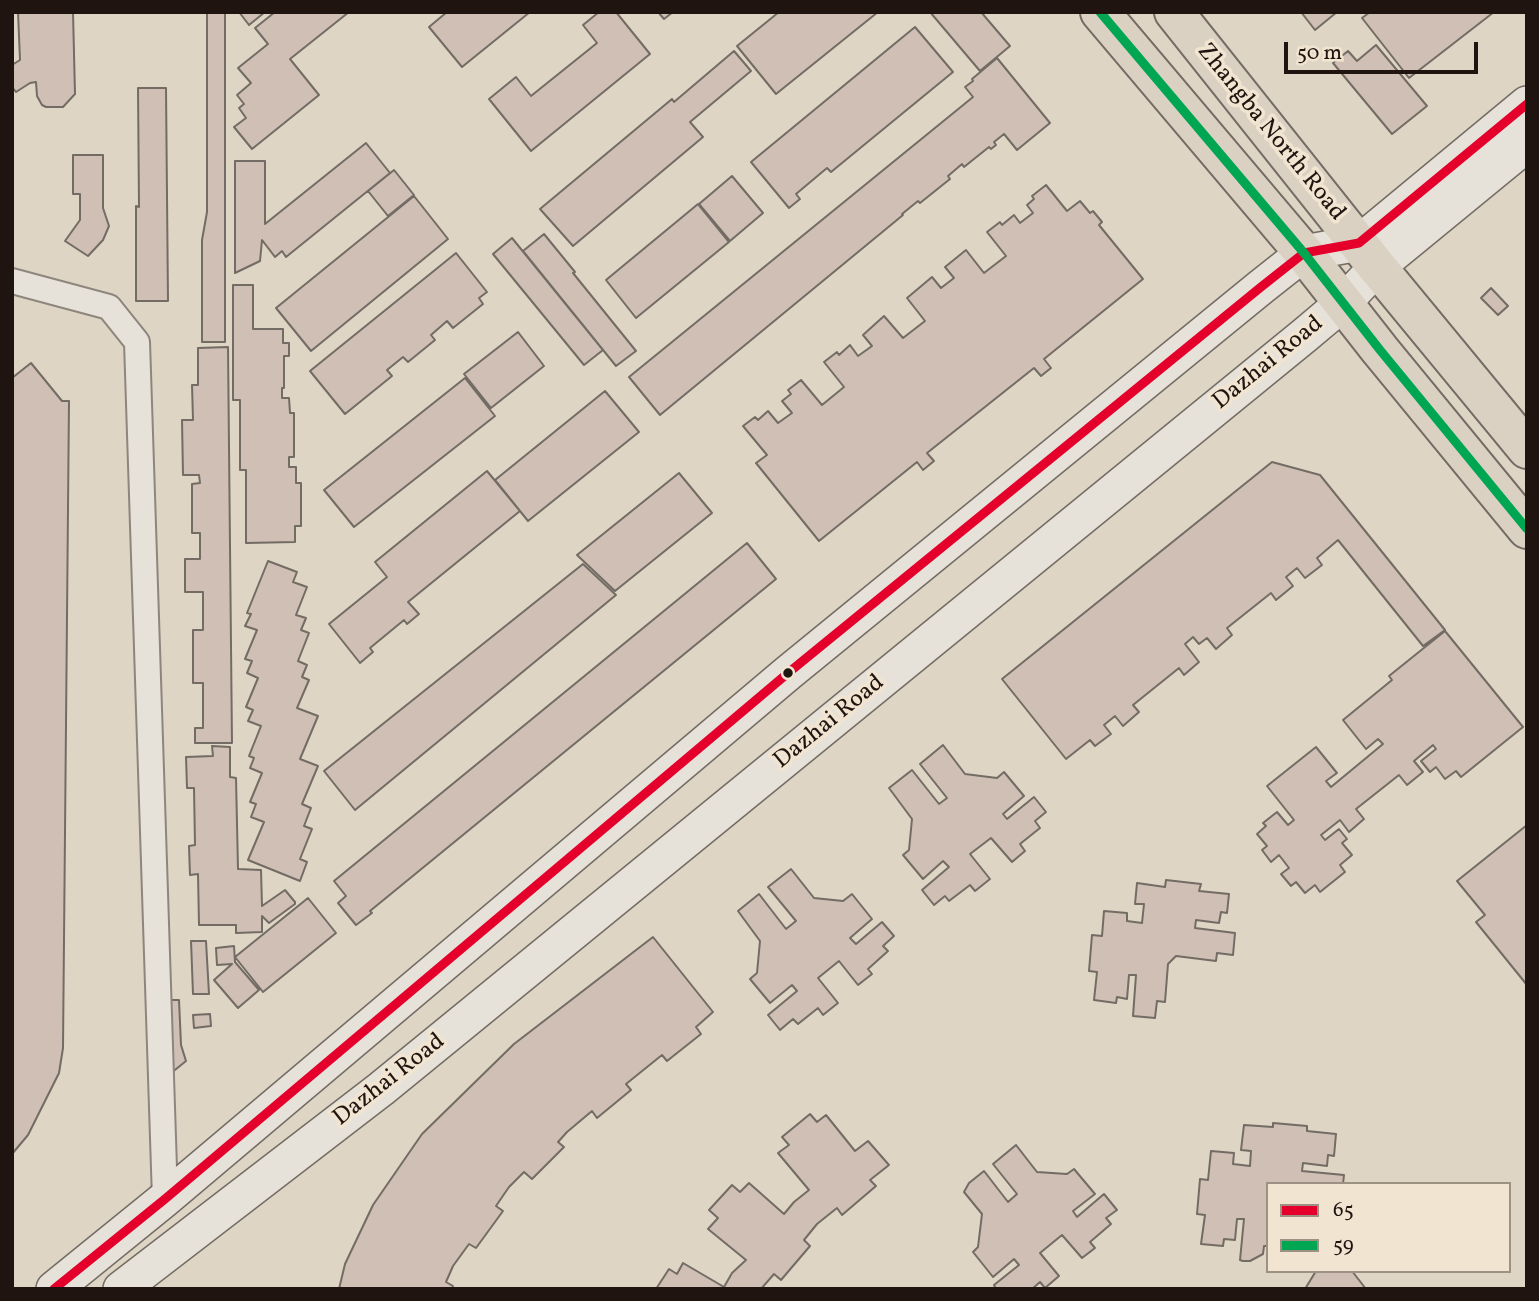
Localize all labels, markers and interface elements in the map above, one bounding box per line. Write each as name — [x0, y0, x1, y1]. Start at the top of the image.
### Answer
scale bar — [1287, 28, 1481, 72]
street label: Zhangba North Road — [1190, 38, 1350, 228]
text: 50 m — [1297, 39, 1342, 68]
street label: Dazhai Road — [1208, 311, 1330, 417]
unlabelled marker — [781, 666, 795, 680]
street label: Dazhai Road — [769, 670, 891, 776]
street label: Dazhai Road — [328, 1028, 452, 1134]
legend — [1266, 1182, 1511, 1273]
text: 65 — [1333, 1196, 1354, 1225]
text: 59 — [1333, 1231, 1354, 1260]

